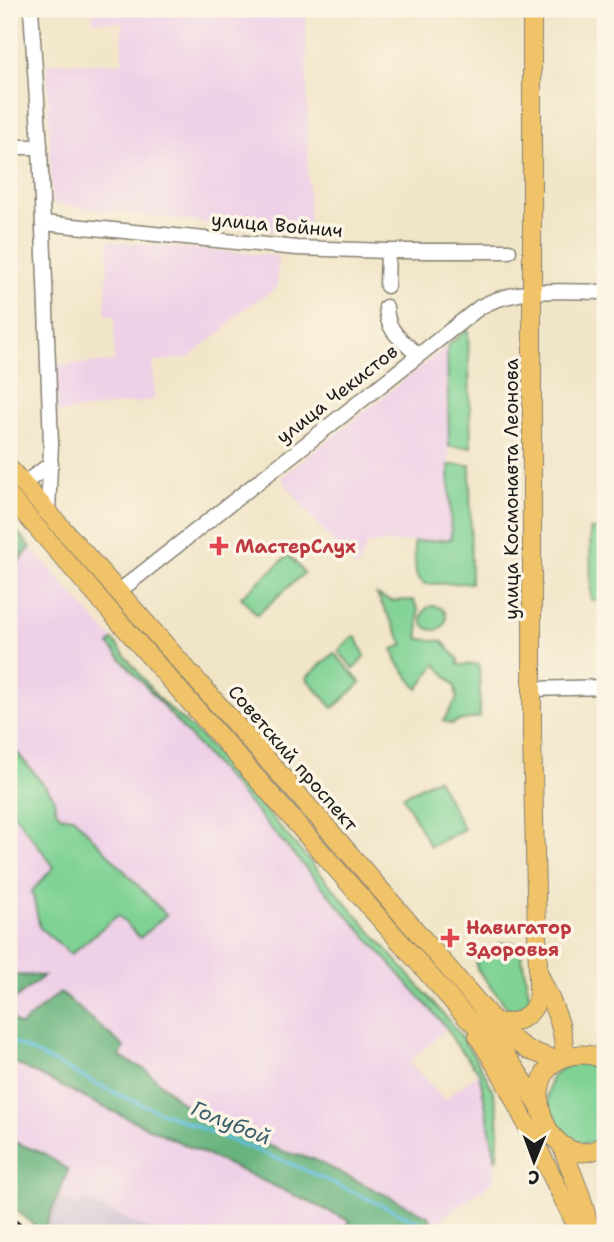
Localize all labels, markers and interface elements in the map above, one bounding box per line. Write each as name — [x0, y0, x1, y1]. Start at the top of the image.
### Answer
street label: улица Войнич — [210, 207, 344, 243]
street label: улица Чекистов — [271, 339, 403, 449]
street label: улица Космонавта Леонова — [499, 358, 524, 620]
place label: МастерСлух — [235, 534, 356, 559]
marker: МастерСлух — [209, 536, 229, 556]
street label: Советский проспект — [223, 680, 364, 837]
place label: Навигатор Здоровья — [466, 915, 572, 962]
marker: Навигатор Здоровья — [440, 928, 460, 948]
water label: Голубой — [187, 1094, 275, 1152]
north arrow — [498, 1126, 568, 1196]
text: С — [528, 1165, 540, 1190]

